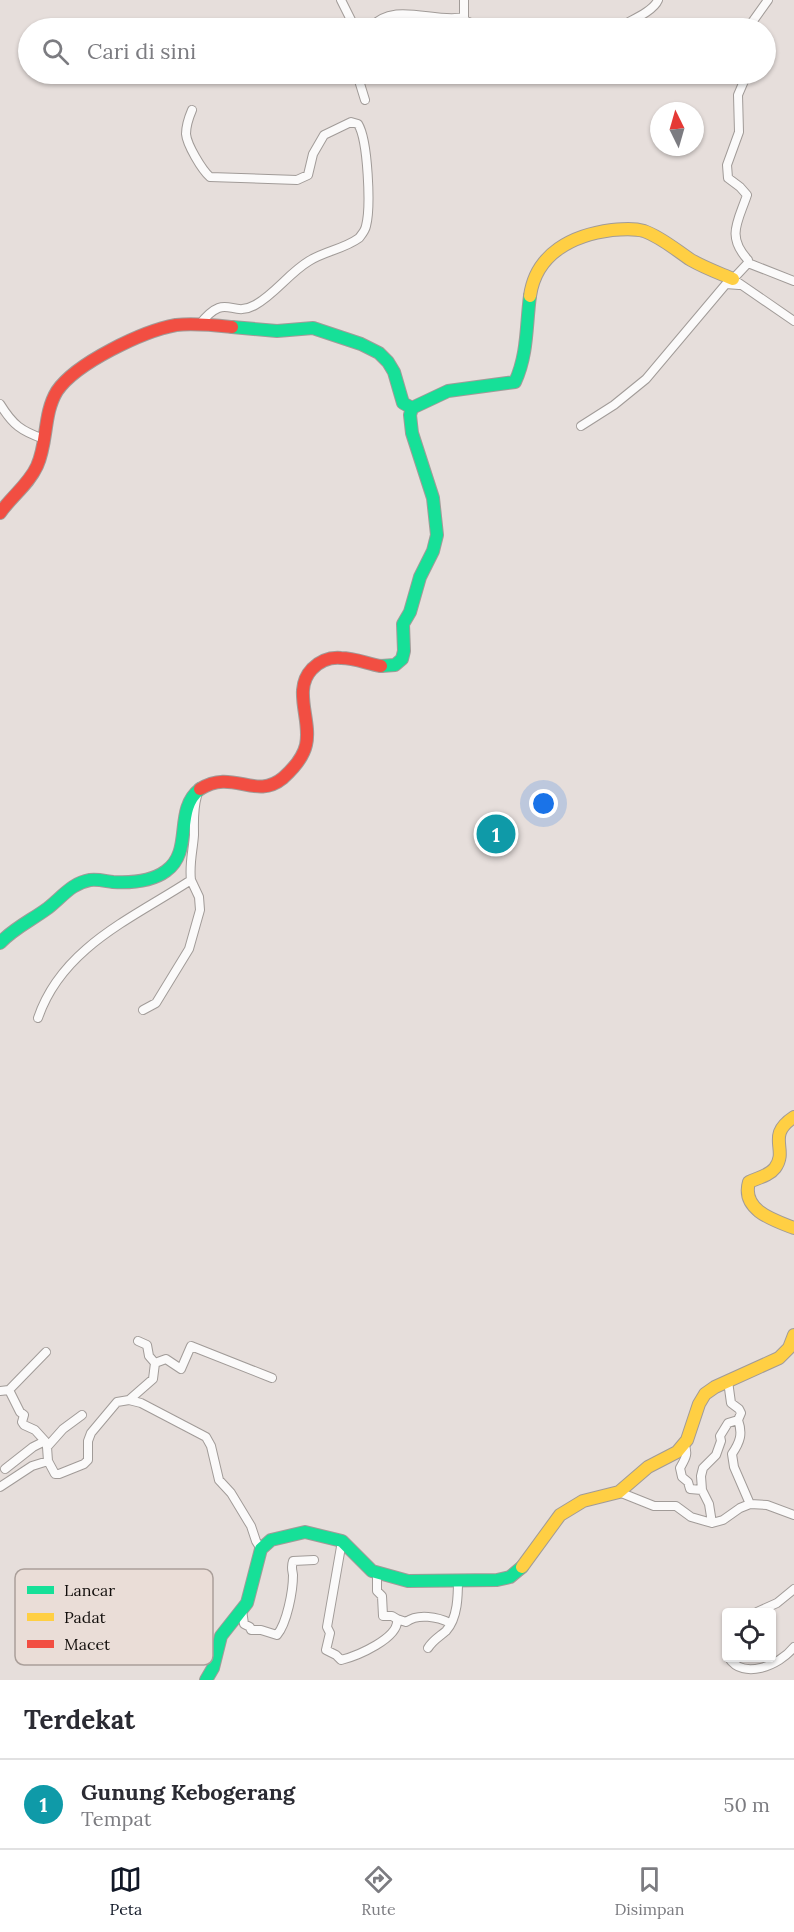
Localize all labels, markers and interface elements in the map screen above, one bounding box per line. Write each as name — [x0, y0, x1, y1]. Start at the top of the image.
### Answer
search box — [18, 18, 776, 84]
icon: search — [39, 35, 72, 68]
text: Cari di sini — [87, 37, 196, 65]
north arrow — [650, 102, 704, 156]
your location — [529, 789, 558, 818]
pin: 1 — [476, 812, 516, 856]
legend — [15, 1569, 213, 1665]
text: Lancar — [64, 1580, 115, 1600]
text: Padat — [64, 1607, 107, 1627]
map controls — [722, 1608, 776, 1662]
button: locate — [722, 1608, 776, 1662]
text: Macet — [64, 1634, 111, 1654]
text: Terdekat — [24, 1703, 135, 1736]
text: Gunung Kebogerang — [81, 1778, 295, 1806]
text: 1 — [39, 1792, 48, 1817]
text: 50 m — [724, 1792, 770, 1817]
text: Tempat — [81, 1806, 151, 1831]
tab: Peta — [109, 1863, 142, 1919]
tab: Rute — [361, 1863, 396, 1919]
tab: Disimpan — [614, 1863, 685, 1919]

